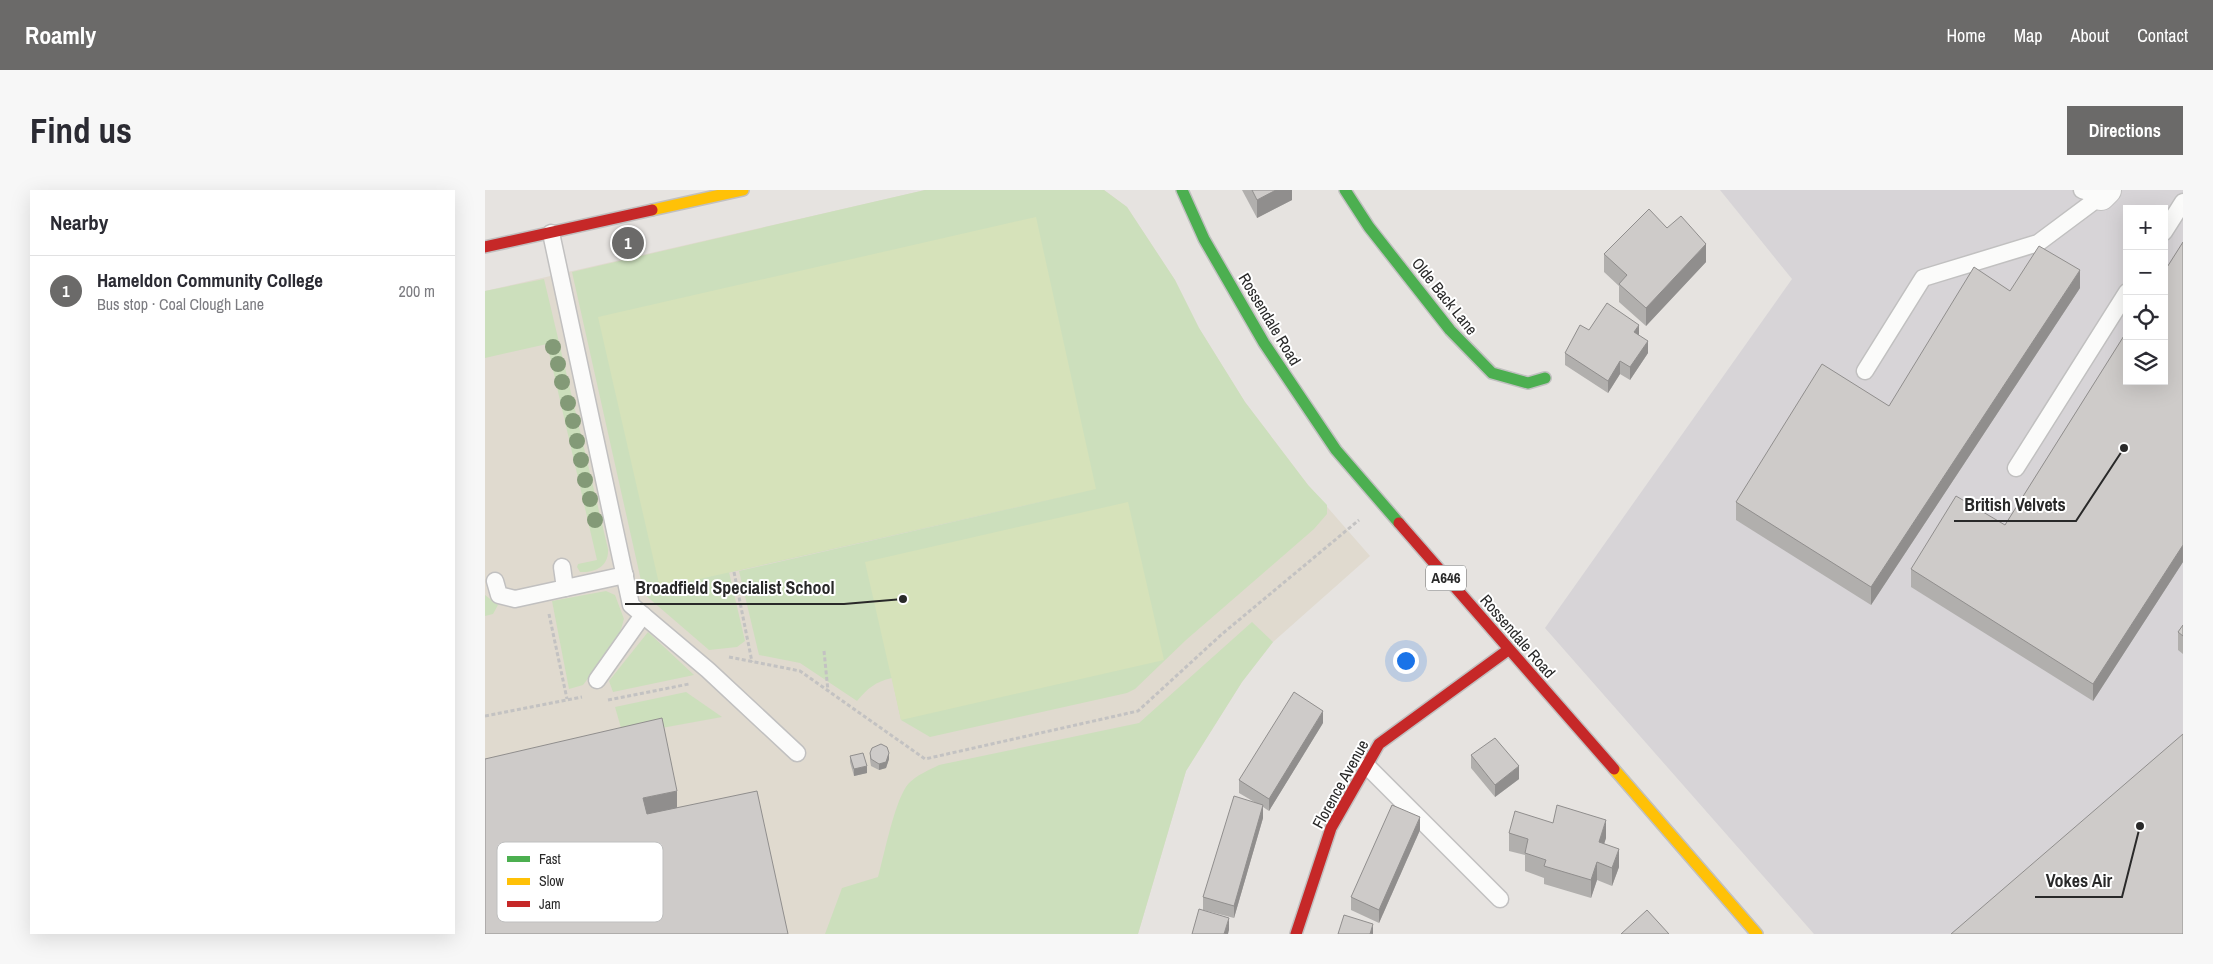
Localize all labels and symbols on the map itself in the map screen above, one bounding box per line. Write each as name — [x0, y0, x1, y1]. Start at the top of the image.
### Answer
pin: 1 — [612, 224, 644, 262]
street label: Olde Back Lane — [1407, 253, 1483, 339]
street label: Rossendale Road — [1234, 269, 1306, 369]
callout: British Velvets — [1954, 488, 2076, 521]
text: British Velvets — [1964, 492, 2066, 517]
road number: A646 — [1426, 566, 1466, 590]
callout: Broadfield Specialist School — [625, 571, 844, 604]
text: Broadfield Specialist School — [635, 575, 835, 600]
street label: Rossendale Road — [1475, 589, 1561, 683]
your location — [1393, 648, 1419, 674]
street label: Florence Avenue — [1307, 736, 1373, 832]
legend — [497, 842, 663, 922]
text: Fast — [539, 850, 561, 868]
callout: Vokes Air — [2035, 864, 2122, 897]
text: Vokes Air — [2046, 868, 2112, 893]
text: Slow — [539, 872, 565, 890]
text: Jam — [539, 895, 561, 913]

